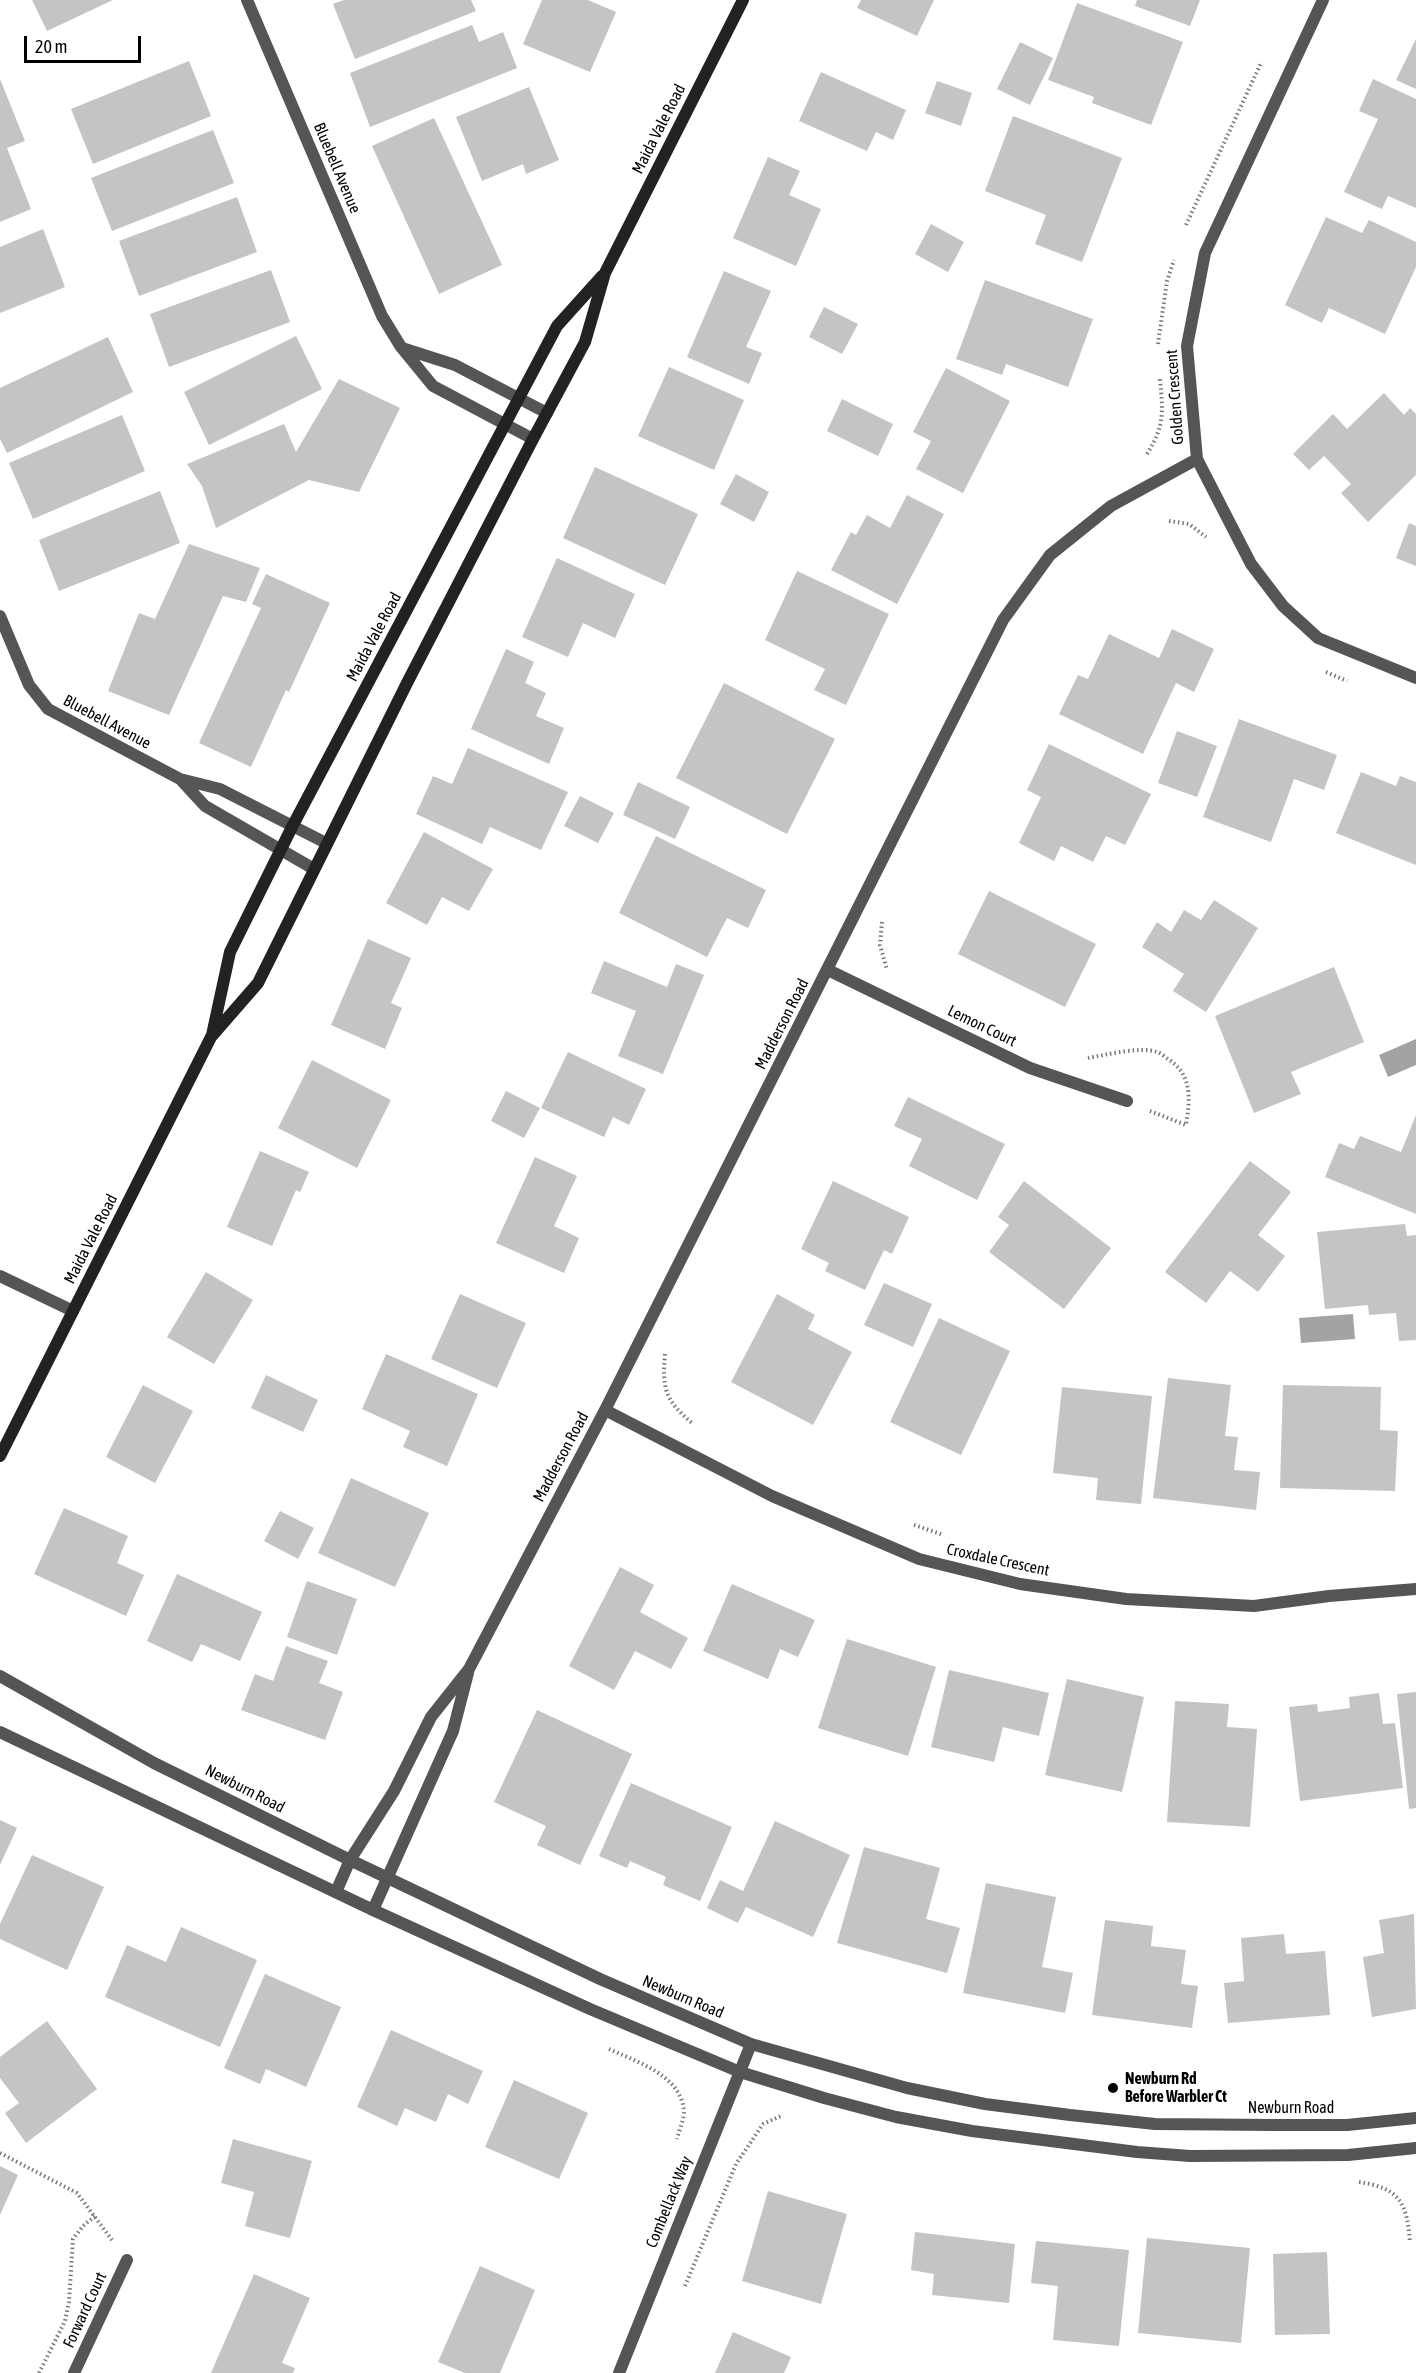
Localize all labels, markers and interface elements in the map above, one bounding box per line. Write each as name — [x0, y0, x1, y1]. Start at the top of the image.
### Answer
scale bar — [27, 24, 144, 62]
text: 20 m — [35, 36, 67, 57]
street label: Maida Vale Road — [628, 81, 690, 177]
street label: Bluebell Avenue — [309, 120, 365, 216]
street label: Golden Crescent — [1162, 349, 1188, 445]
street label: Maida Vale Road — [343, 589, 405, 685]
street label: Bluebell Avenue — [60, 691, 154, 753]
street label: Madderson Road — [751, 976, 813, 1072]
street label: Lemon Court — [945, 1001, 1019, 1051]
street label: Maida Vale Road — [60, 1191, 122, 1287]
street label: Madderson Road — [529, 1409, 593, 1505]
street label: Croxdale Crescent — [945, 1540, 1051, 1580]
street label: Newburn Road — [202, 1761, 288, 1817]
street label: Newburn Road — [639, 1971, 727, 2023]
place label: Newburn Rd Before Warbler Ct — [1125, 2069, 1227, 2107]
marker: Newburn Rd Before Warbler Ct — [1106, 2081, 1120, 2095]
street label: Newburn Road — [1248, 2098, 1334, 2118]
street label: Combellack Way — [642, 2153, 696, 2251]
street label: Forward Court — [59, 2269, 111, 2351]

